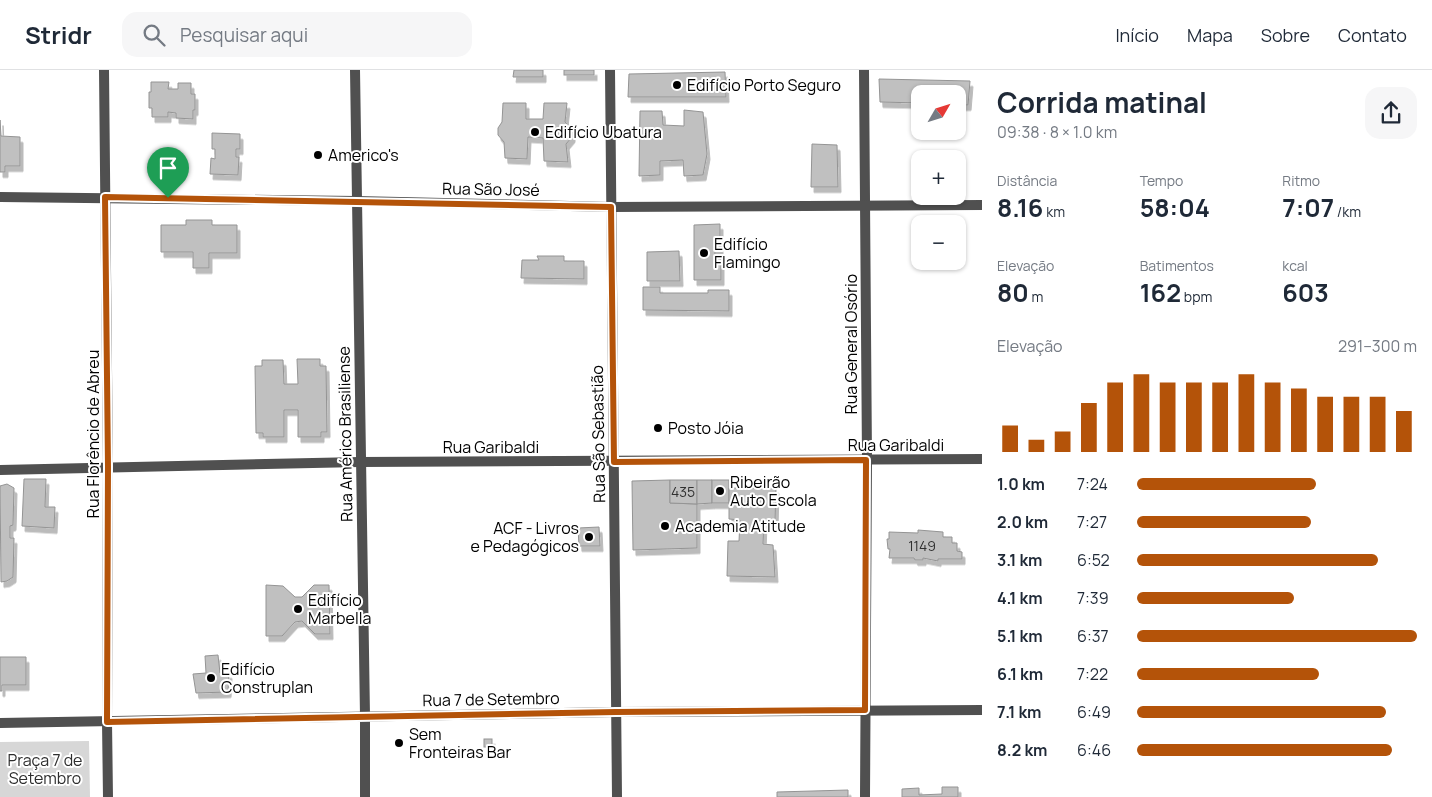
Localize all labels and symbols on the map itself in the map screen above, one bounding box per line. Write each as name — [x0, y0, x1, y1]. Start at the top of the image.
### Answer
place label: Edifício Porto Seguro — [687, 74, 841, 96]
marker: Edifício Porto Seguro — [671, 79, 683, 91]
north arrow — [911, 85, 966, 140]
place label: Edifício Ubatura — [545, 121, 662, 143]
marker: Edifício Ubatura — [529, 126, 541, 138]
place label: Americo's — [328, 144, 399, 166]
pin — [147, 147, 189, 198]
marker: Americo's — [312, 149, 324, 161]
street label: Rua São José — [442, 177, 540, 201]
place label: Edifício Flamingo — [714, 233, 780, 273]
marker: Edifício Flamingo — [698, 247, 710, 259]
street label: Rua General Osório — [840, 274, 862, 414]
street label: Rua Américo Brasiliense — [332, 346, 358, 522]
street label: Rua Florêncio de Abreu — [82, 350, 104, 518]
street label: Rua São Sebastião — [586, 365, 610, 503]
place label: Posto Jóia — [668, 417, 744, 439]
marker: Posto Jóia — [652, 422, 664, 434]
street label: Rua Garibaldi — [848, 434, 944, 456]
street label: Rua Garibaldi — [443, 436, 539, 458]
place label: Ribeirão Auto Escola — [730, 471, 817, 511]
house number: 435 — [671, 482, 695, 501]
marker: Ribeirão Auto Escola — [714, 485, 726, 497]
place label: Academia Atitude — [675, 515, 806, 537]
place label: ACF - Livros e Pedagógicos — [471, 517, 579, 557]
marker: Academia Atitude — [659, 520, 671, 532]
marker: ACF - Livros e Pedagógicos — [583, 531, 595, 543]
house number: 1149 — [908, 536, 936, 555]
place label: Edifício Marbella — [308, 589, 371, 629]
marker: Edifício Marbella — [292, 603, 304, 615]
place label: Edifício Construplan — [221, 658, 313, 698]
marker: Edifício Construplan — [205, 672, 217, 684]
street label: Rua 7 de Setembro — [422, 687, 560, 711]
place label: Sem Fronteiras Bar — [409, 723, 511, 763]
marker: Sem Fronteiras Bar — [393, 737, 405, 749]
park label: Praça 7 de Setembro — [8, 749, 82, 789]

